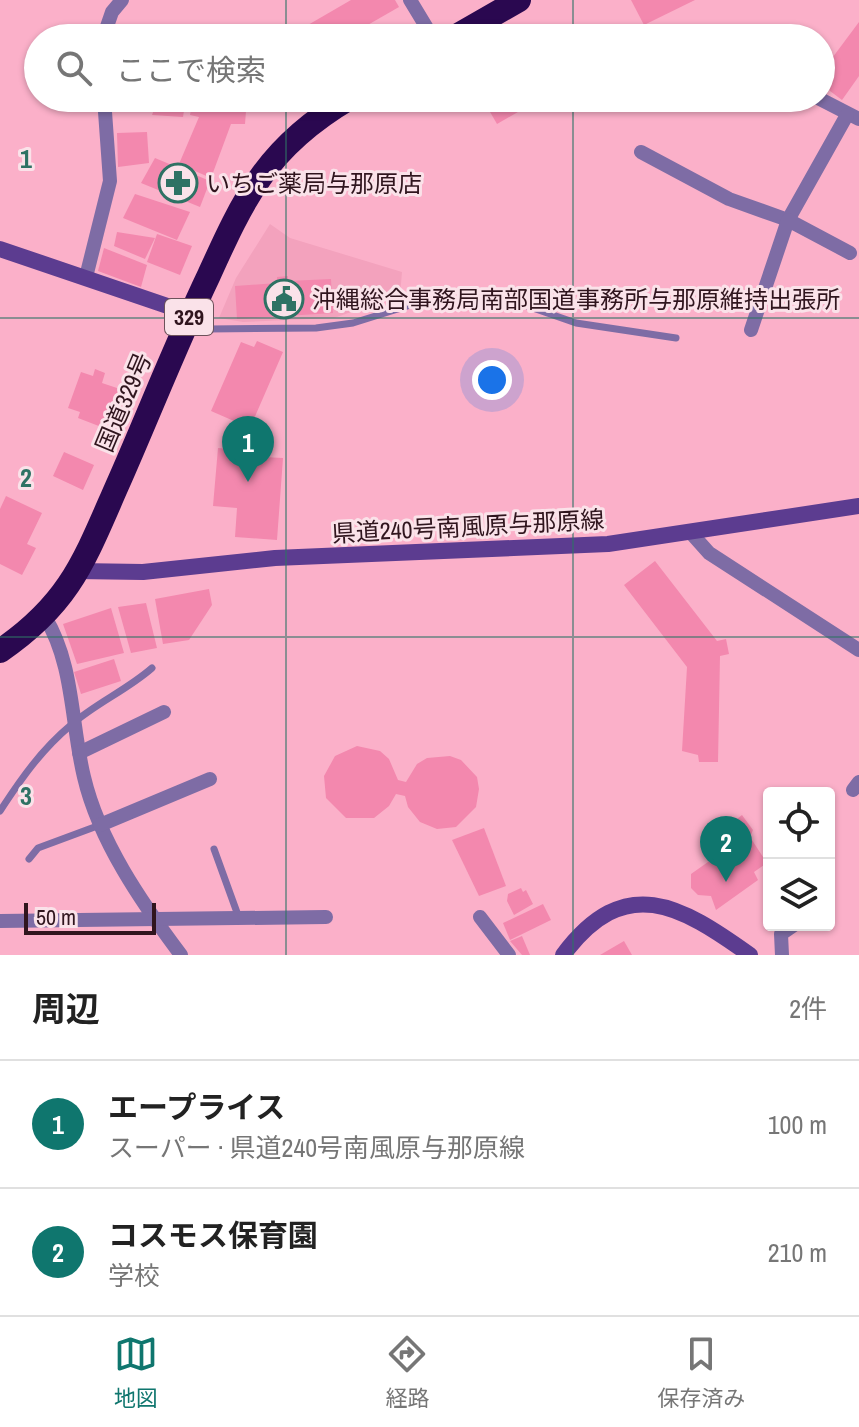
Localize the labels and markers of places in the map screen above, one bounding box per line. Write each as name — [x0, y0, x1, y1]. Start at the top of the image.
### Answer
pharmacy icon: いちご薬局与那原店 — [157, 162, 199, 204]
place label: いちご薬局与那原店 — [206, 167, 422, 199]
public building icon: 沖縄総合事務局南部国道事務所与那原維持出張所 — [263, 278, 305, 320]
place label: 沖縄総合事務局南部国道事務所与那原維持出張所 — [312, 283, 840, 315]
pin: 1 — [222, 416, 274, 482]
pin: 2 — [700, 816, 752, 882]

